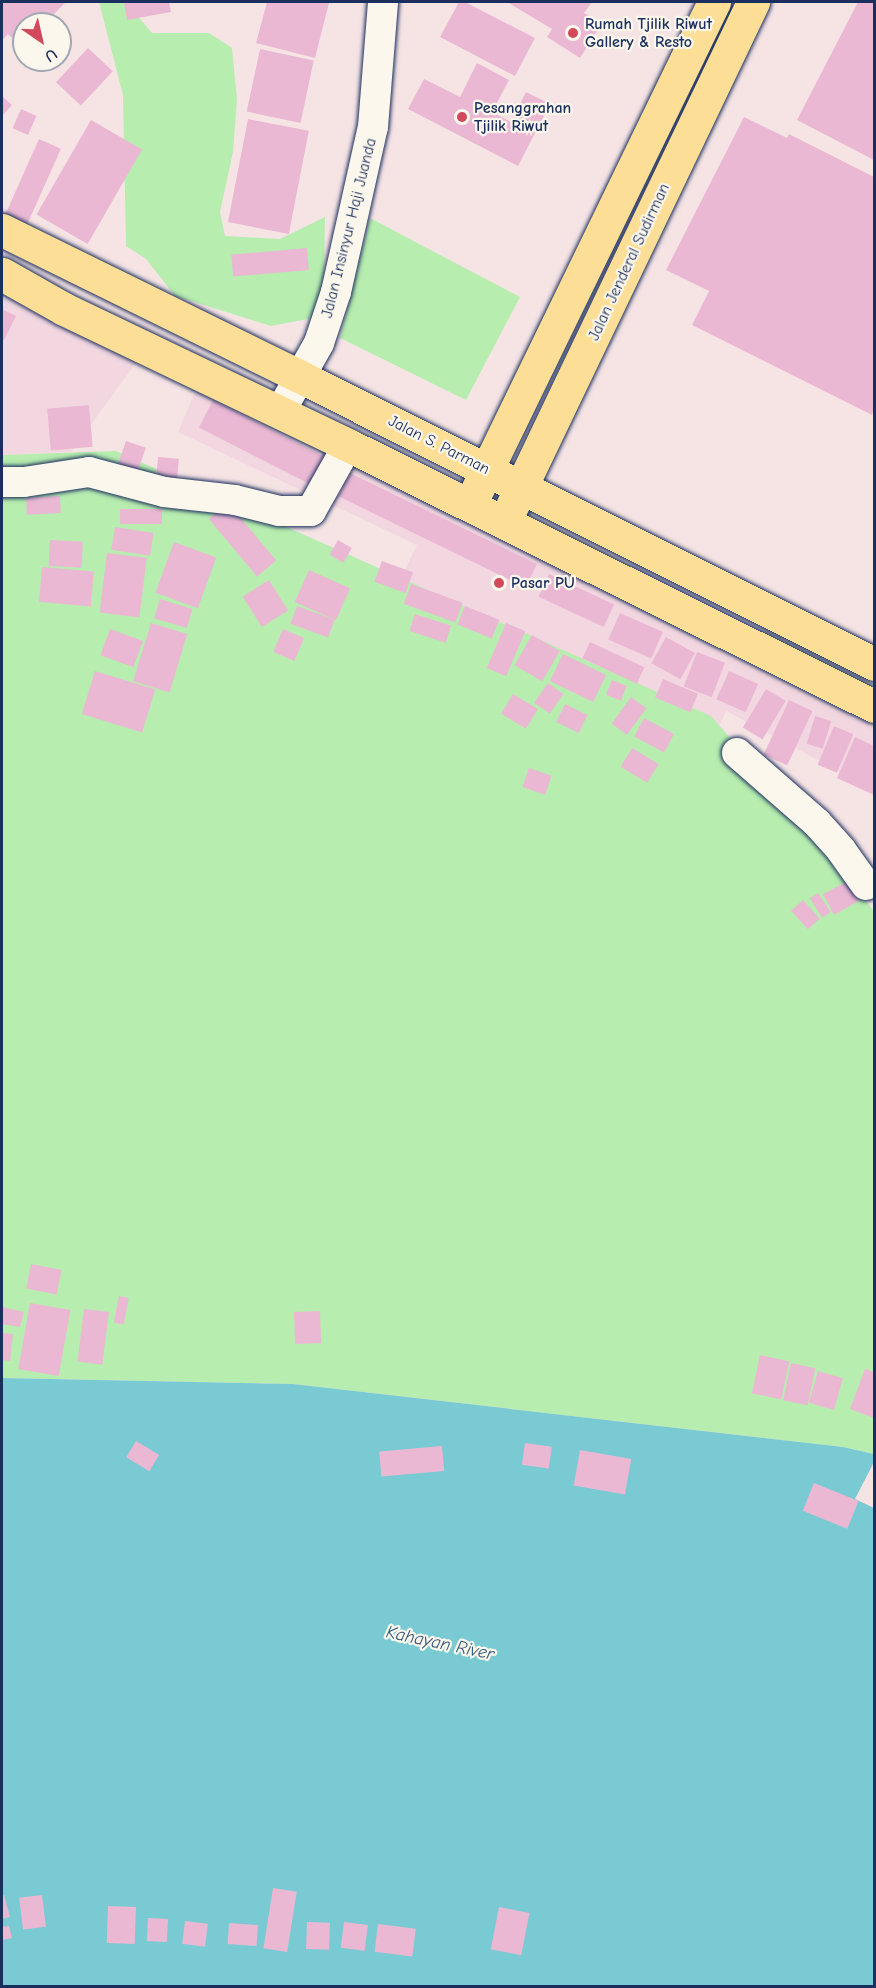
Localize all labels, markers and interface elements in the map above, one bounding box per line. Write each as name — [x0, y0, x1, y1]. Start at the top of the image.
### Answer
north arrow — [12, 12, 72, 72]
place label: Rumah Tjilik Riwut Gallery & Resto — [585, 14, 712, 52]
marker: Rumah Tjilik Riwut Gallery & Resto — [566, 26, 580, 40]
text: U — [41, 45, 60, 66]
place label: Pesanggrahan Tjilik Riwut — [474, 98, 571, 136]
marker: Pesanggrahan Tjilik Riwut — [455, 110, 469, 124]
street label: Jalan Insinyur Haji Juanda — [317, 136, 381, 320]
street label: Jalan Jenderal Sudirman — [584, 180, 674, 344]
street label: Jalan S. Parman — [385, 411, 493, 479]
place label: Pasar PU — [511, 573, 575, 593]
marker: Pasar PU — [492, 576, 506, 590]
water label: Kahayan River — [384, 1622, 496, 1666]

